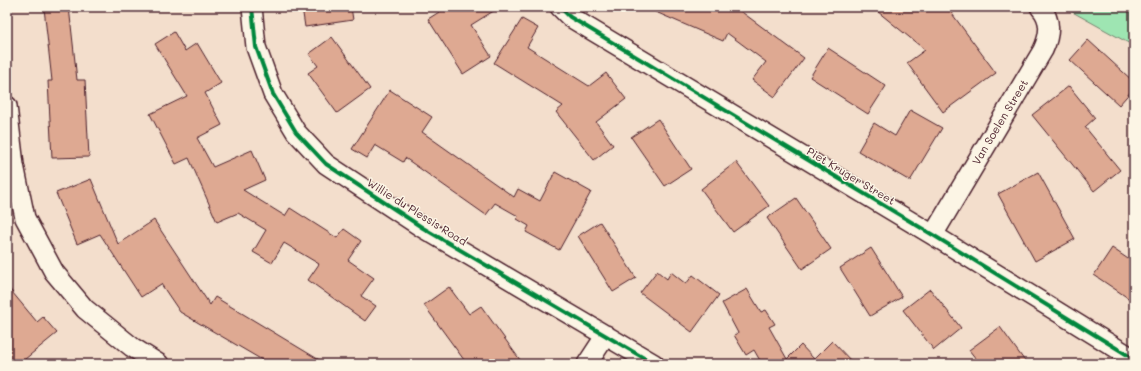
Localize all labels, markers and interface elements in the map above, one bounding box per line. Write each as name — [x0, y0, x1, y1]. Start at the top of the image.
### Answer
street label: Van Soelen Street — [968, 76, 1031, 167]
street label: Piet Kruger Street — [804, 143, 898, 208]
street label: Willie du Plessis Road — [364, 175, 470, 249]

